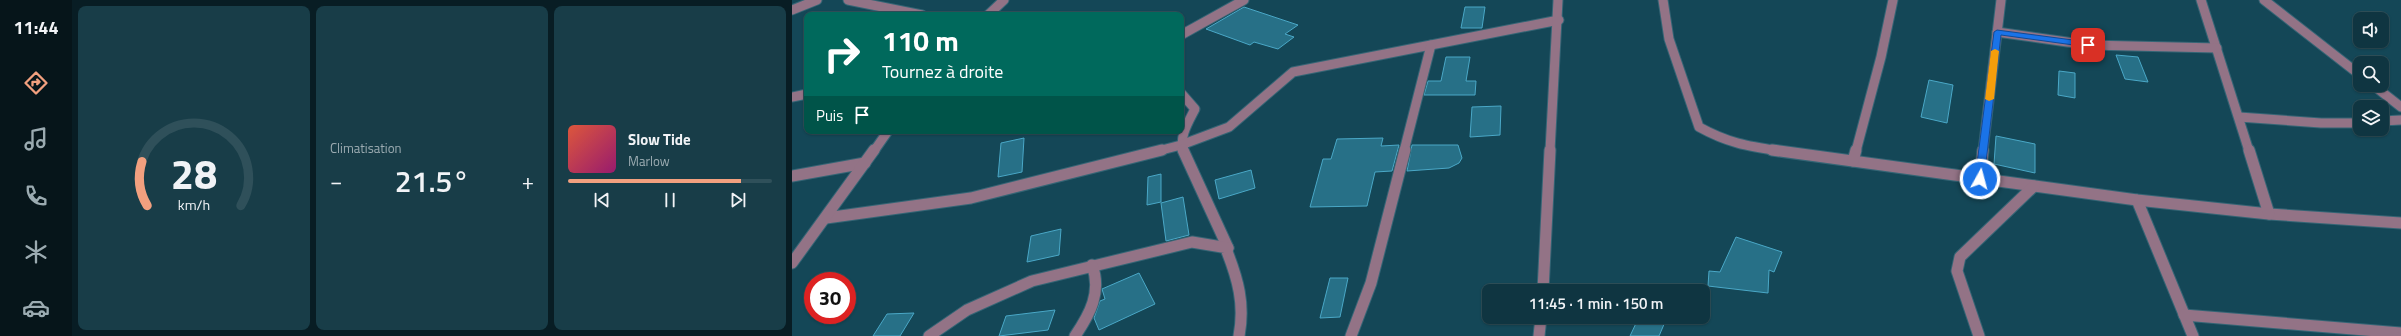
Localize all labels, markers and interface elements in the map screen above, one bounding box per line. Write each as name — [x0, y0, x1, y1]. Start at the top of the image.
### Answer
map controls — [2353, 12, 2389, 136]
button: sound — [2353, 12, 2389, 48]
text: 11:44 — [14, 14, 58, 41]
text: 110 m — [882, 19, 959, 62]
icon: right — [816, 28, 868, 80]
pin — [2071, 28, 2105, 62]
icon: arrive — [2077, 34, 2099, 56]
button: search — [2353, 56, 2389, 92]
text: Tournez à droite — [882, 58, 1003, 85]
icon: directions — [22, 69, 50, 97]
button: layers — [2353, 100, 2389, 136]
text: Puis — [816, 104, 843, 127]
icon: arrive — [851, 104, 873, 126]
icon: music — [22, 125, 50, 153]
text: Slow Tide — [628, 128, 691, 151]
text: Climatisation — [330, 138, 402, 158]
text: 28 — [171, 142, 217, 205]
text: Marlow — [628, 151, 670, 171]
text: 21.5° — [395, 158, 469, 204]
position arrow — [1959, 158, 2001, 200]
text: − — [330, 164, 342, 198]
text: + — [522, 164, 534, 198]
icon: phone — [22, 182, 50, 210]
icon: previous — [591, 189, 613, 211]
icon: pause — [659, 189, 681, 211]
icon: next — [727, 189, 749, 211]
text: km/h — [178, 194, 210, 216]
icon: climate — [22, 238, 50, 266]
speed limit sign: 30 — [804, 272, 856, 324]
text: 11:45 · 1 min · 150 m — [1529, 292, 1663, 315]
icon: car — [22, 294, 50, 322]

